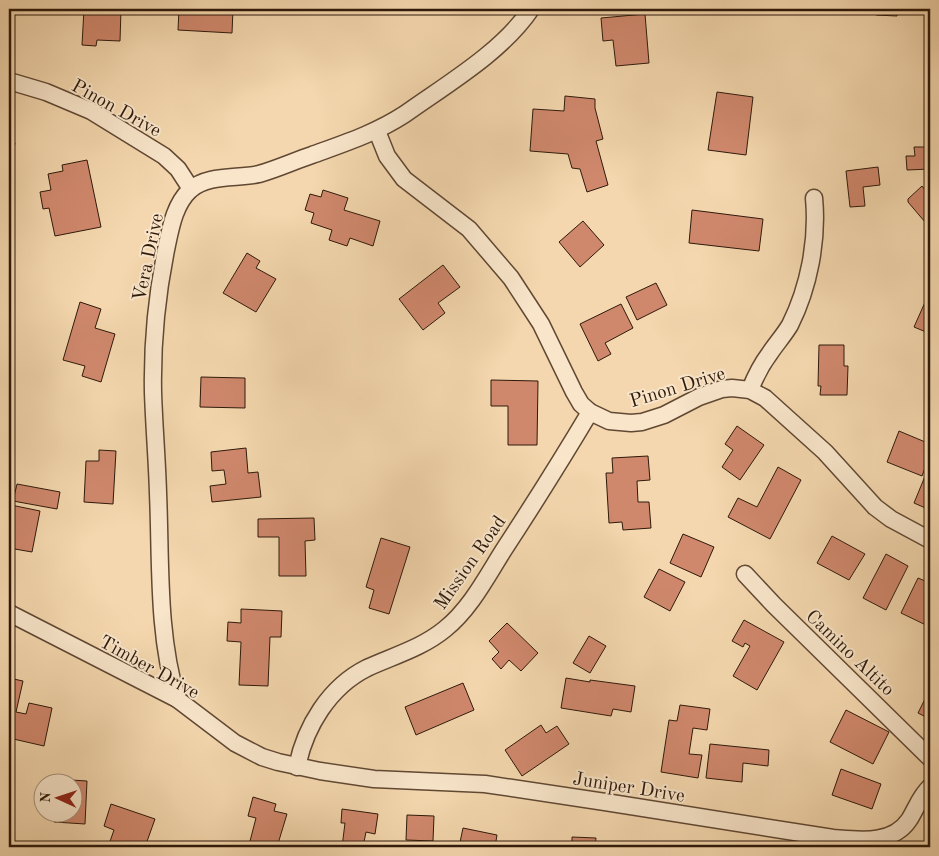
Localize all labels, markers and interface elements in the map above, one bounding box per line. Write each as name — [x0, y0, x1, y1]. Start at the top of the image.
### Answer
street label: Pinon Drive — [68, 77, 164, 141]
street label: Vera Drive — [131, 212, 168, 303]
street label: Pinon Drive — [628, 365, 728, 412]
street label: Mission Road — [432, 513, 510, 614]
street label: Camino Altito — [801, 607, 897, 701]
street label: Timber Drive — [96, 633, 202, 703]
street label: Juniper Drive — [571, 770, 686, 807]
north arrow — [32, 774, 82, 824]
text: N — [39, 791, 53, 803]

